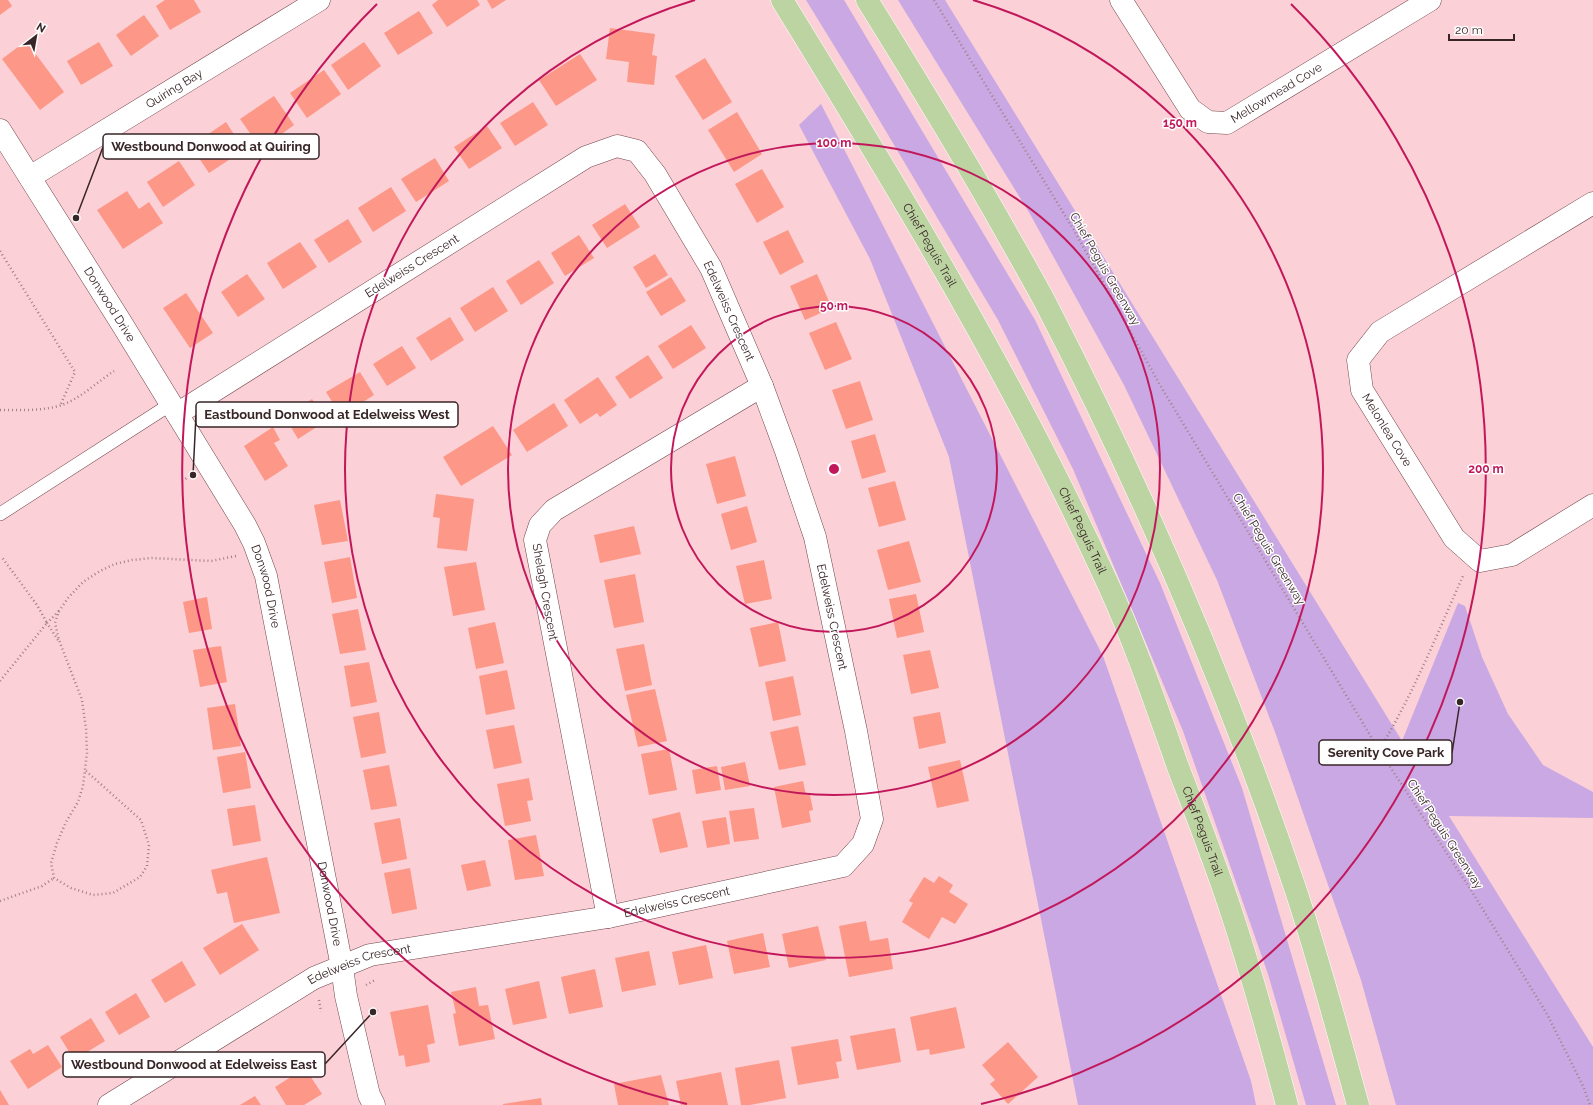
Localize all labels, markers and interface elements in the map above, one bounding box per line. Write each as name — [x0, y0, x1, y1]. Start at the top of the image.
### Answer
north arrow — [16, 16, 56, 56]
scale bar — [1449, 16, 1514, 42]
text: N — [34, 20, 48, 36]
text: 20 m — [1455, 23, 1483, 37]
street label: Mellowmead Cove — [1228, 60, 1325, 126]
street label: Quiring Bay — [143, 66, 205, 111]
text: 150 m — [1163, 116, 1197, 130]
callout: Westbound Donwood at Quiring — [103, 134, 319, 159]
text: 100 m — [817, 136, 851, 150]
text: Westbound Donwood at Quiring — [111, 139, 311, 154]
street label: Chief Peguis Trail — [900, 201, 960, 290]
street label: Chief Peguis Greenway — [1067, 210, 1143, 328]
street label: Edelweiss Crescent — [362, 231, 462, 301]
street label: Edelweiss Crescent — [701, 259, 757, 363]
street label: Donwood Drive — [81, 264, 138, 344]
text: 50 m — [820, 299, 848, 313]
street label: Melonlea Cove — [1359, 391, 1415, 469]
callout: Eastbound Donwood at Edelweiss West — [196, 402, 458, 427]
text: Eastbound Donwood at Edelweiss West — [204, 407, 450, 422]
centre of rings — [827, 462, 841, 476]
text: 200 m — [1468, 462, 1504, 476]
street label: Chief Peguis Trail — [1056, 485, 1110, 577]
street label: Chief Peguis Greenway — [1230, 491, 1308, 608]
street label: Shelagh Crescent — [530, 542, 560, 642]
street label: Donwood Drive — [248, 543, 283, 629]
street label: Edelweiss Crescent — [814, 563, 850, 671]
callout: Serenity Cove Park — [1319, 740, 1452, 765]
text: Serenity Cove Park — [1328, 745, 1445, 760]
street label: Chief Peguis Greenway — [1404, 777, 1486, 892]
street label: Chief Peguis Trail — [1179, 784, 1226, 879]
street label: Donwood Drive — [315, 860, 345, 947]
street label: Edelweiss Crescent — [622, 884, 731, 920]
street label: Edelweiss Crescent — [305, 942, 412, 987]
callout: Westbound Donwood at Edelweiss East — [63, 1052, 325, 1077]
text: Westbound Donwood at Edelweiss East — [71, 1057, 317, 1072]

